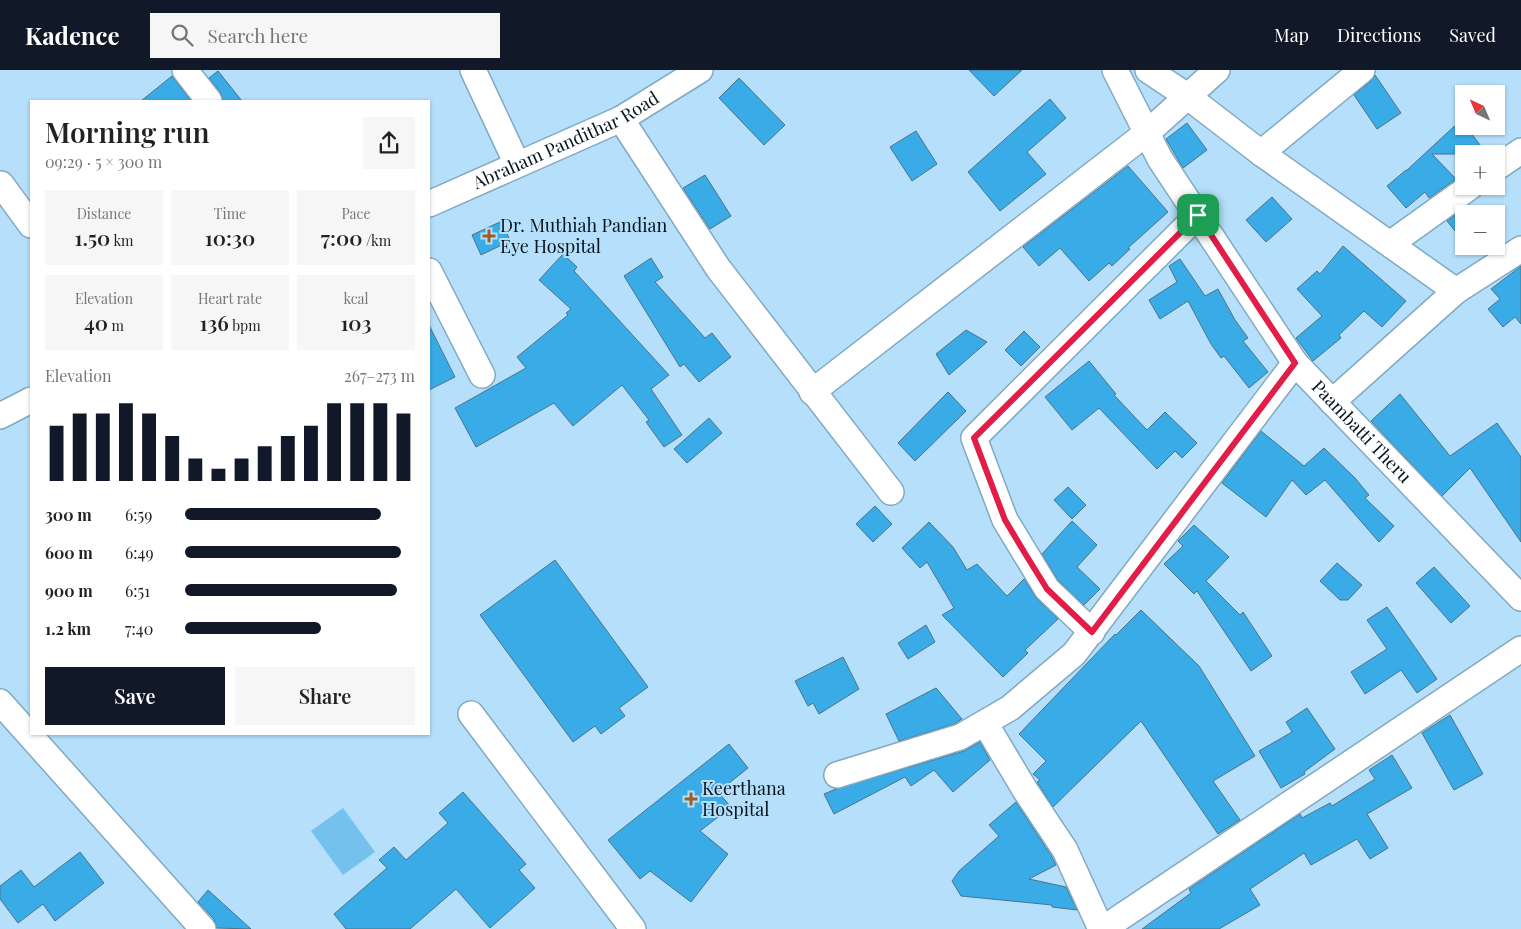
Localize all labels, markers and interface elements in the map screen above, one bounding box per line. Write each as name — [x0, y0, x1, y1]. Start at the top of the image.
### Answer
search box — [150, 13, 500, 58]
text: Kadence — [25, 19, 120, 51]
icon: search — [168, 21, 196, 49]
text: Search here — [208, 22, 308, 48]
text: Map — [1274, 23, 1309, 47]
text: Directions — [1337, 23, 1421, 47]
text: Saved — [1449, 23, 1496, 47]
street label: Abraham Pandithar Road — [468, 85, 664, 195]
north arrow — [1455, 85, 1505, 135]
map controls — [1455, 85, 1505, 255]
text: Morning run — [45, 113, 209, 150]
button: share — [363, 117, 415, 169]
button: + — [1455, 145, 1505, 195]
text: 09:29 · 5 × 300 m — [45, 151, 162, 172]
pin — [1177, 194, 1219, 236]
icon: arrive — [1184, 201, 1212, 229]
text: Distance — [77, 204, 131, 223]
text: Time — [214, 204, 246, 223]
text: Pace — [342, 204, 370, 223]
button: − — [1455, 205, 1505, 255]
place label: Dr. Muthiah Pandian Eye Hospital — [500, 213, 667, 258]
text: 1.50 — [74, 223, 110, 251]
text: 10:30 — [205, 223, 255, 251]
text: 7:00 — [321, 223, 362, 251]
marker: Dr. Muthiah Pandian Eye Hospital — [482, 229, 496, 243]
text: km — [110, 231, 134, 250]
text: /km — [362, 231, 391, 250]
text: Elevation — [75, 289, 133, 308]
text: Heart rate — [198, 289, 262, 308]
text: kcal — [343, 289, 369, 308]
text: 40 — [84, 308, 108, 336]
text: 136 — [199, 308, 229, 336]
text: 103 — [340, 308, 372, 336]
text: m — [108, 316, 124, 335]
text: bpm — [229, 316, 261, 335]
text: Elevation — [45, 365, 112, 386]
text: 267–273 m — [344, 365, 415, 386]
street label: Paambatti Theru — [1307, 375, 1418, 488]
text: 300 m — [45, 504, 92, 525]
text: 6:59 — [125, 504, 152, 525]
text: 600 m — [45, 542, 93, 563]
text: 6:49 — [125, 542, 154, 563]
text: 900 m — [45, 580, 93, 601]
text: 6:51 — [125, 580, 150, 601]
text: 1.2 km — [45, 618, 91, 639]
text: 7:40 — [125, 618, 153, 639]
button: Save — [45, 667, 225, 725]
button: Share — [235, 667, 415, 725]
place label: Keerthana Hospital — [702, 776, 786, 821]
marker: Keerthana Hospital — [684, 792, 698, 806]

